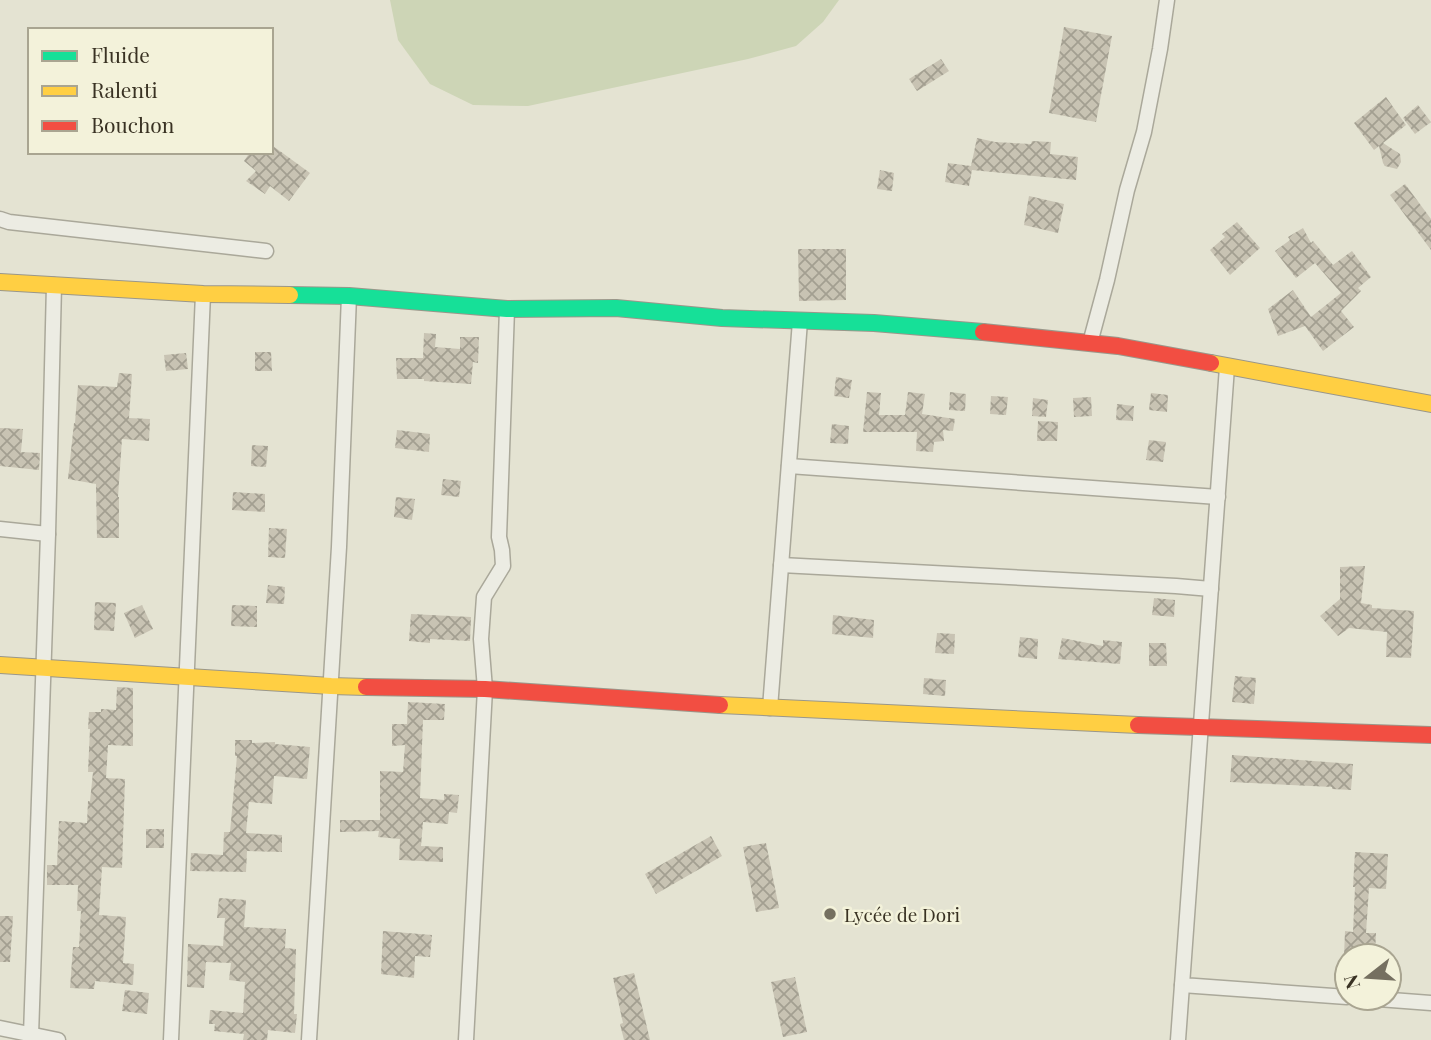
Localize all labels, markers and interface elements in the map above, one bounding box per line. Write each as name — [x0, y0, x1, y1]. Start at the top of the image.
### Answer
legend — [28, 28, 273, 154]
text: Fluide — [91, 40, 150, 68]
text: Ralenti — [91, 75, 158, 103]
text: Bouchon — [91, 110, 175, 138]
place label: Lycée de Dori — [844, 901, 961, 927]
marker: Lycée de Dori — [822, 906, 838, 922]
north arrow — [1333, 942, 1403, 1012]
text: N — [1336, 972, 1365, 993]

